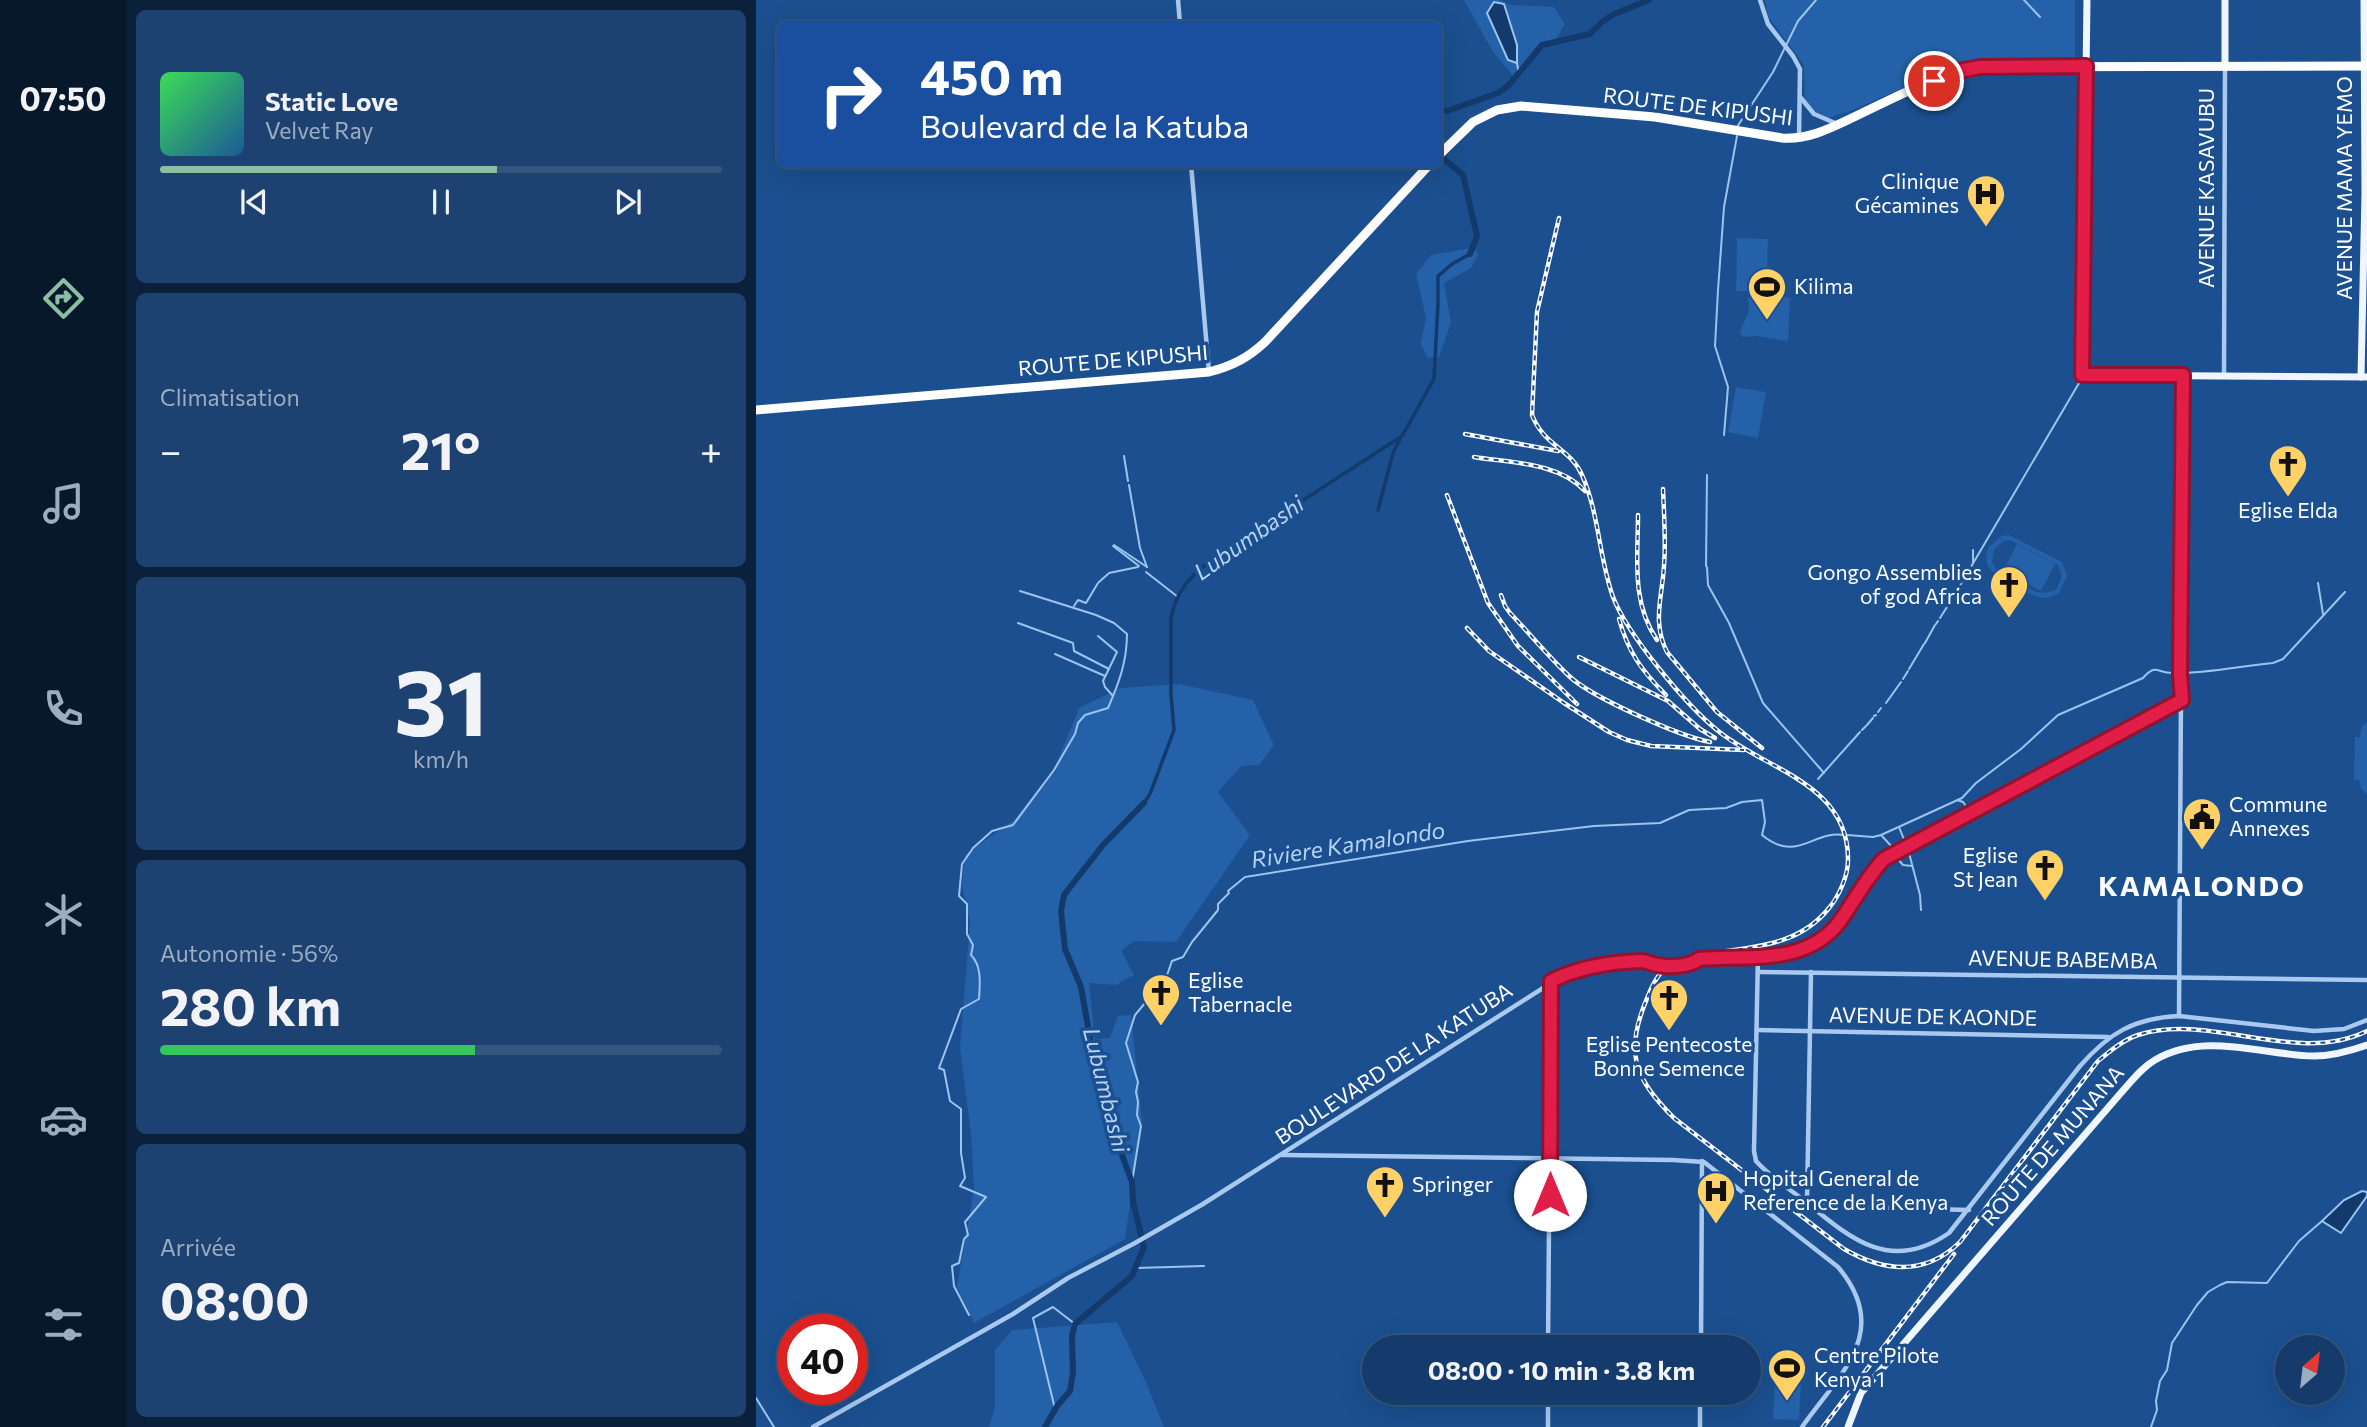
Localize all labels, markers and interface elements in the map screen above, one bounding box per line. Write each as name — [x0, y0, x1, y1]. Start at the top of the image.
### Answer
text: 450 m — [920, 45, 1063, 105]
icon: right — [805, 49, 896, 140]
pin — [1904, 51, 1964, 111]
icon: arrive — [1915, 62, 1953, 100]
street label: AVENUE MAMA YEMO — [2331, 76, 2356, 300]
text: 07:50 — [20, 78, 106, 118]
street label: ROUTE DE KIPUSHI — [1602, 81, 1794, 130]
text: Static Love — [265, 85, 398, 116]
street label: AVENUE KASAVUBU — [2193, 88, 2218, 288]
text: Boulevard de la Katuba — [920, 105, 1249, 145]
text: Velvet Ray — [265, 116, 373, 144]
place label: Clinique Gécamines — [1855, 168, 1959, 217]
hospital icon: Clinique Gécamines — [1965, 173, 2007, 228]
icon: previous — [235, 183, 273, 221]
icon: pause — [422, 183, 460, 221]
icon: next — [609, 183, 647, 221]
sports icon: Kilima — [1746, 266, 1788, 321]
place label: Kilima — [1794, 273, 1854, 298]
icon: directions — [39, 274, 88, 323]
street label: ROUTE DE KIPUSHI — [1017, 339, 1209, 380]
text: Climatisation — [160, 383, 300, 411]
text: 21° — [401, 417, 480, 481]
text: − — [160, 426, 182, 473]
text: + — [700, 426, 722, 473]
church icon: Eglise Elda — [2267, 443, 2309, 498]
icon: music — [39, 479, 88, 528]
water label: Lubumbashi — [1188, 488, 1310, 585]
place label: Eglise Elda — [2238, 497, 2338, 522]
place label: Gongo Assemblies of god Africa — [1808, 559, 1982, 608]
church icon: Gongo Assemblies of god Africa — [1988, 564, 2030, 619]
text: 31 — [394, 643, 488, 755]
icon: phone — [39, 684, 88, 733]
text: km/h — [413, 745, 469, 773]
place label: Commune Annexes — [2229, 791, 2327, 840]
public building icon: Commune Annexes — [2181, 796, 2223, 851]
water label: Riviere Kamalondo — [1249, 815, 1447, 873]
place label: Eglise St Jean — [1953, 842, 2018, 891]
church icon: Eglise St Jean — [2024, 847, 2066, 902]
district label: KAMALONDO — [2098, 868, 2306, 902]
icon: climate — [39, 890, 88, 939]
text: Autonomie · 56% — [160, 939, 338, 967]
street label: AVENUE BABEMBA — [1968, 944, 2158, 973]
place label: Eglise Tabernacle — [1188, 967, 1292, 1016]
church icon: Eglise Tabernacle — [1140, 972, 1182, 1027]
text: 280 km — [160, 973, 341, 1037]
street label: BOULEVARD DE LA KATUBA — [1270, 977, 1516, 1149]
church icon: Eglise Pentecoste Bonne Semence — [1648, 977, 1690, 1032]
street label: AVENUE DE KAONDE — [1829, 1001, 2037, 1030]
water label: Lubumbashi — [1078, 1024, 1136, 1156]
place label: Eglise Pentecoste Bonne Semence — [1586, 1031, 1752, 1080]
street label: ROUTE DE MUNANA — [1976, 1060, 2128, 1230]
icon: car — [39, 1095, 88, 1144]
position arrow — [1513, 1158, 1587, 1232]
church icon: Springer — [1364, 1164, 1406, 1219]
place label: Hopital General de Reference de la Kenya — [1743, 1165, 1948, 1214]
hospital icon: Hopital General de Reference de la Kenya — [1695, 1170, 1737, 1225]
place label: Springer — [1412, 1171, 1493, 1196]
text: Arrivée — [160, 1233, 236, 1261]
text: 08:00 — [160, 1267, 310, 1331]
icon: filters — [39, 1300, 88, 1349]
speed limit sign: 40 — [777, 1314, 868, 1405]
north arrow — [2275, 1335, 2345, 1405]
map controls — [2275, 1335, 2345, 1405]
place label: Centre Pilote Kenya 1 — [1814, 1342, 1939, 1391]
sports icon: Centre Pilote Kenya 1 — [1766, 1347, 1808, 1402]
text: 08:00 · 10 min · 3.8 km — [1428, 1354, 1695, 1385]

